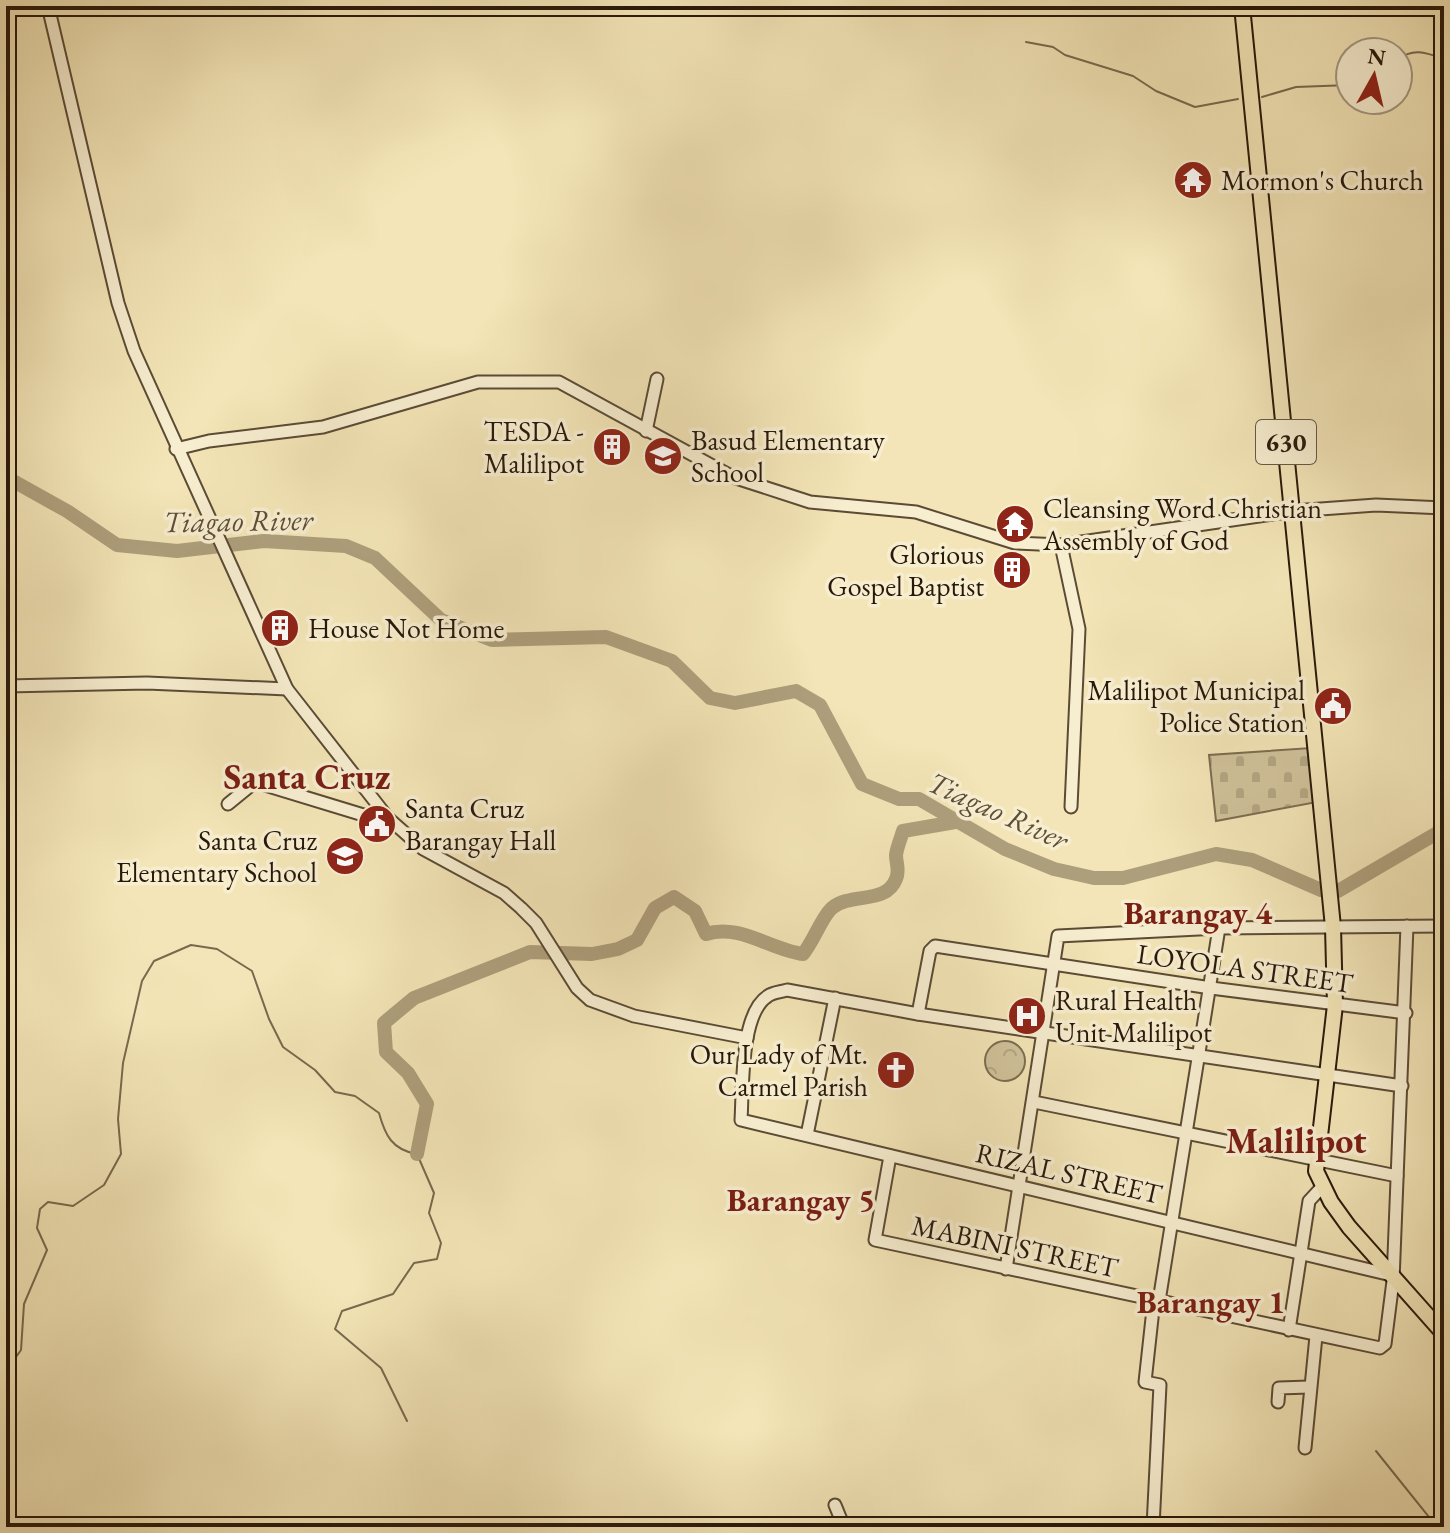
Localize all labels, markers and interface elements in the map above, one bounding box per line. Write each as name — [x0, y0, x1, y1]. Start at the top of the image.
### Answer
north arrow — [1334, 36, 1414, 116]
text: N — [1366, 41, 1388, 72]
temple icon: Mormon's Church — [1172, 159, 1214, 201]
place label: Mormon's Church — [1221, 162, 1424, 198]
place label: TESDA - Malilipot — [484, 413, 584, 481]
road number: 630 — [1256, 420, 1316, 464]
place label: Basud Elementary School — [691, 422, 885, 490]
building icon: TESDA - Malilipot — [591, 426, 633, 468]
school or university icon: Basud Elementary School — [642, 435, 684, 477]
place label: Cleansing Word Christian Assembly of God — [1042, 490, 1322, 558]
water label: Tiagao River — [163, 500, 315, 541]
temple icon: Cleansing Word Christian Assembly of God — [994, 503, 1036, 545]
place label: Glorious Gospel Baptist — [827, 536, 984, 604]
building icon: Glorious Gospel Baptist — [991, 549, 1033, 591]
building icon: House Not Home — [259, 607, 301, 649]
place label: House Not Home — [308, 610, 505, 646]
place label: Malilipot Municipal Police Station — [1087, 672, 1305, 740]
public building icon: Malilipot Municipal Police Station — [1312, 685, 1354, 727]
district label: Santa Cruz — [223, 753, 391, 800]
water label: Tiagao River — [922, 762, 1076, 859]
place label: Santa Cruz Barangay Hall — [405, 790, 556, 858]
public building icon: Santa Cruz Barangay Hall — [356, 803, 398, 845]
place label: Santa Cruz Elementary School — [116, 822, 317, 890]
school or university icon: Santa Cruz Elementary School — [324, 835, 366, 877]
district label: Barangay 4 — [1124, 892, 1273, 934]
street label: LOYOLA STREET — [1135, 935, 1355, 1001]
place label: Rural Health Unit Malilipot — [1055, 982, 1212, 1050]
hospital icon: Rural Health Unit Malilipot — [1006, 995, 1048, 1037]
place label: Our Lady of Mt. Carmel Parish — [690, 1036, 868, 1104]
church icon: Our Lady of Mt. Carmel Parish — [875, 1049, 917, 1091]
district label: Malilipot — [1226, 1117, 1367, 1164]
street label: RIZAL STREET — [972, 1134, 1166, 1212]
district label: Barangay 5 — [727, 1179, 875, 1221]
street label: MABINI STREET — [909, 1207, 1122, 1285]
district label: Barangay 1 — [1137, 1281, 1285, 1323]

